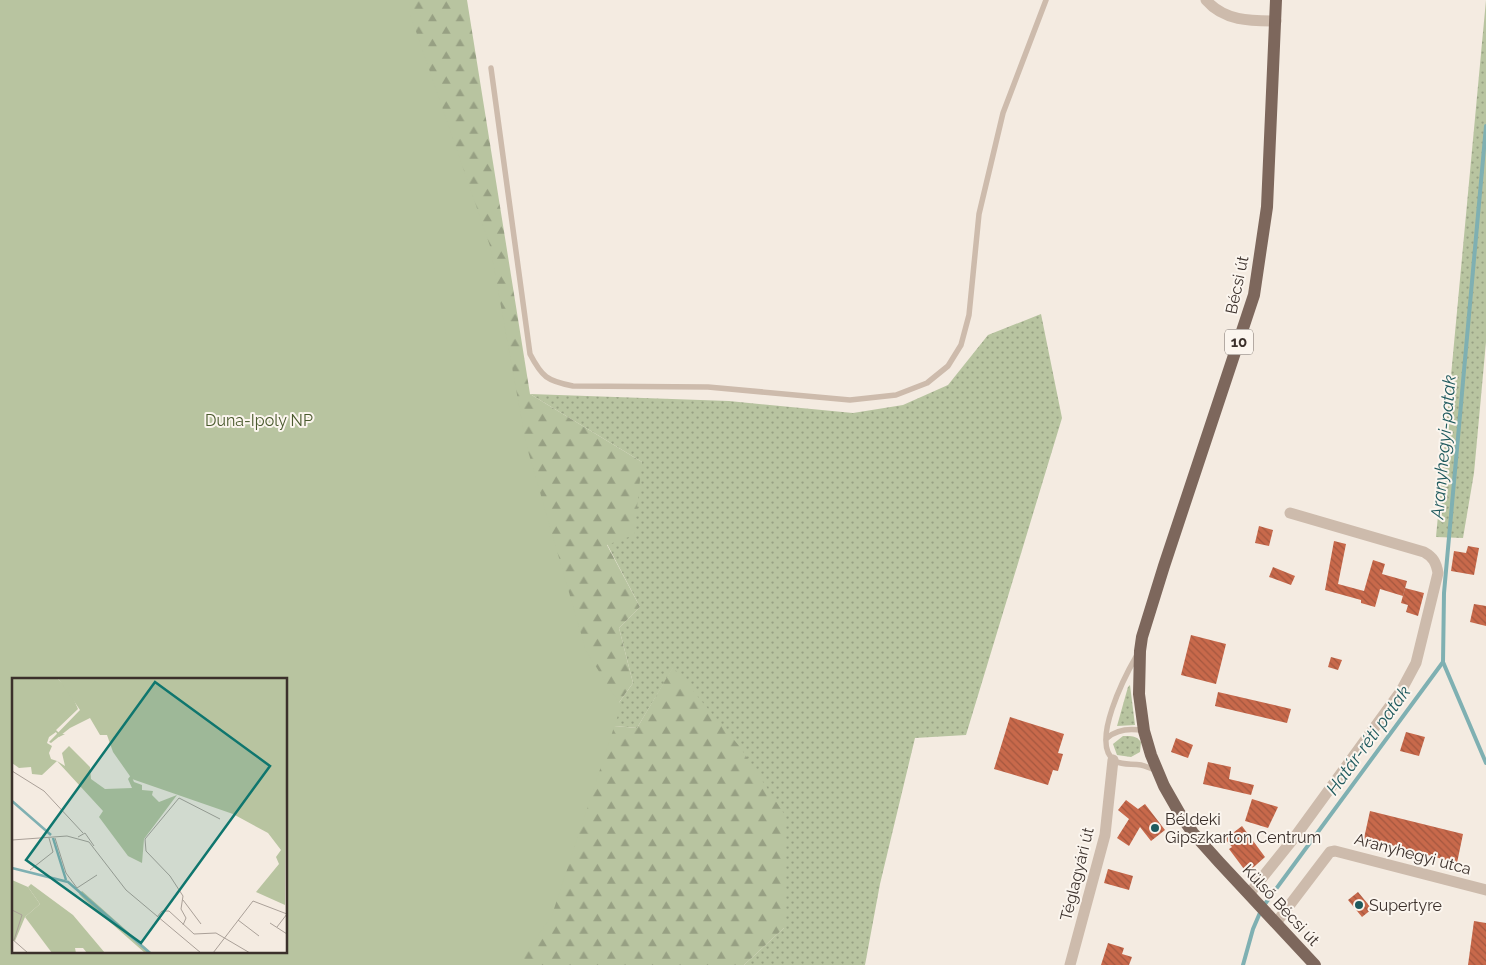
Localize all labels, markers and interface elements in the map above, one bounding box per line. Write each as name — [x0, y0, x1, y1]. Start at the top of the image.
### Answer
street label: Bécsi út — [1222, 254, 1253, 316]
road number: 10 — [1225, 330, 1253, 354]
water label: Aranyhegyi-patak — [1426, 374, 1460, 521]
park label: Duna-Ipoly NP — [205, 411, 313, 430]
inset map — [12, 678, 288, 952]
water label: Határ-réti patak — [1321, 681, 1415, 799]
place label: Béldeki Gipszkarton Centrum — [1165, 810, 1321, 847]
marker: Béldeki Gipszkarton Centrum — [1149, 822, 1161, 834]
street label: Téglagyári út — [1056, 825, 1098, 923]
street label: Aranyhegyi utca — [1353, 829, 1473, 879]
street label: Külső Bécsi út — [1239, 860, 1324, 950]
place label: Supertyre — [1369, 896, 1442, 915]
marker: Supertyre — [1353, 899, 1365, 911]

